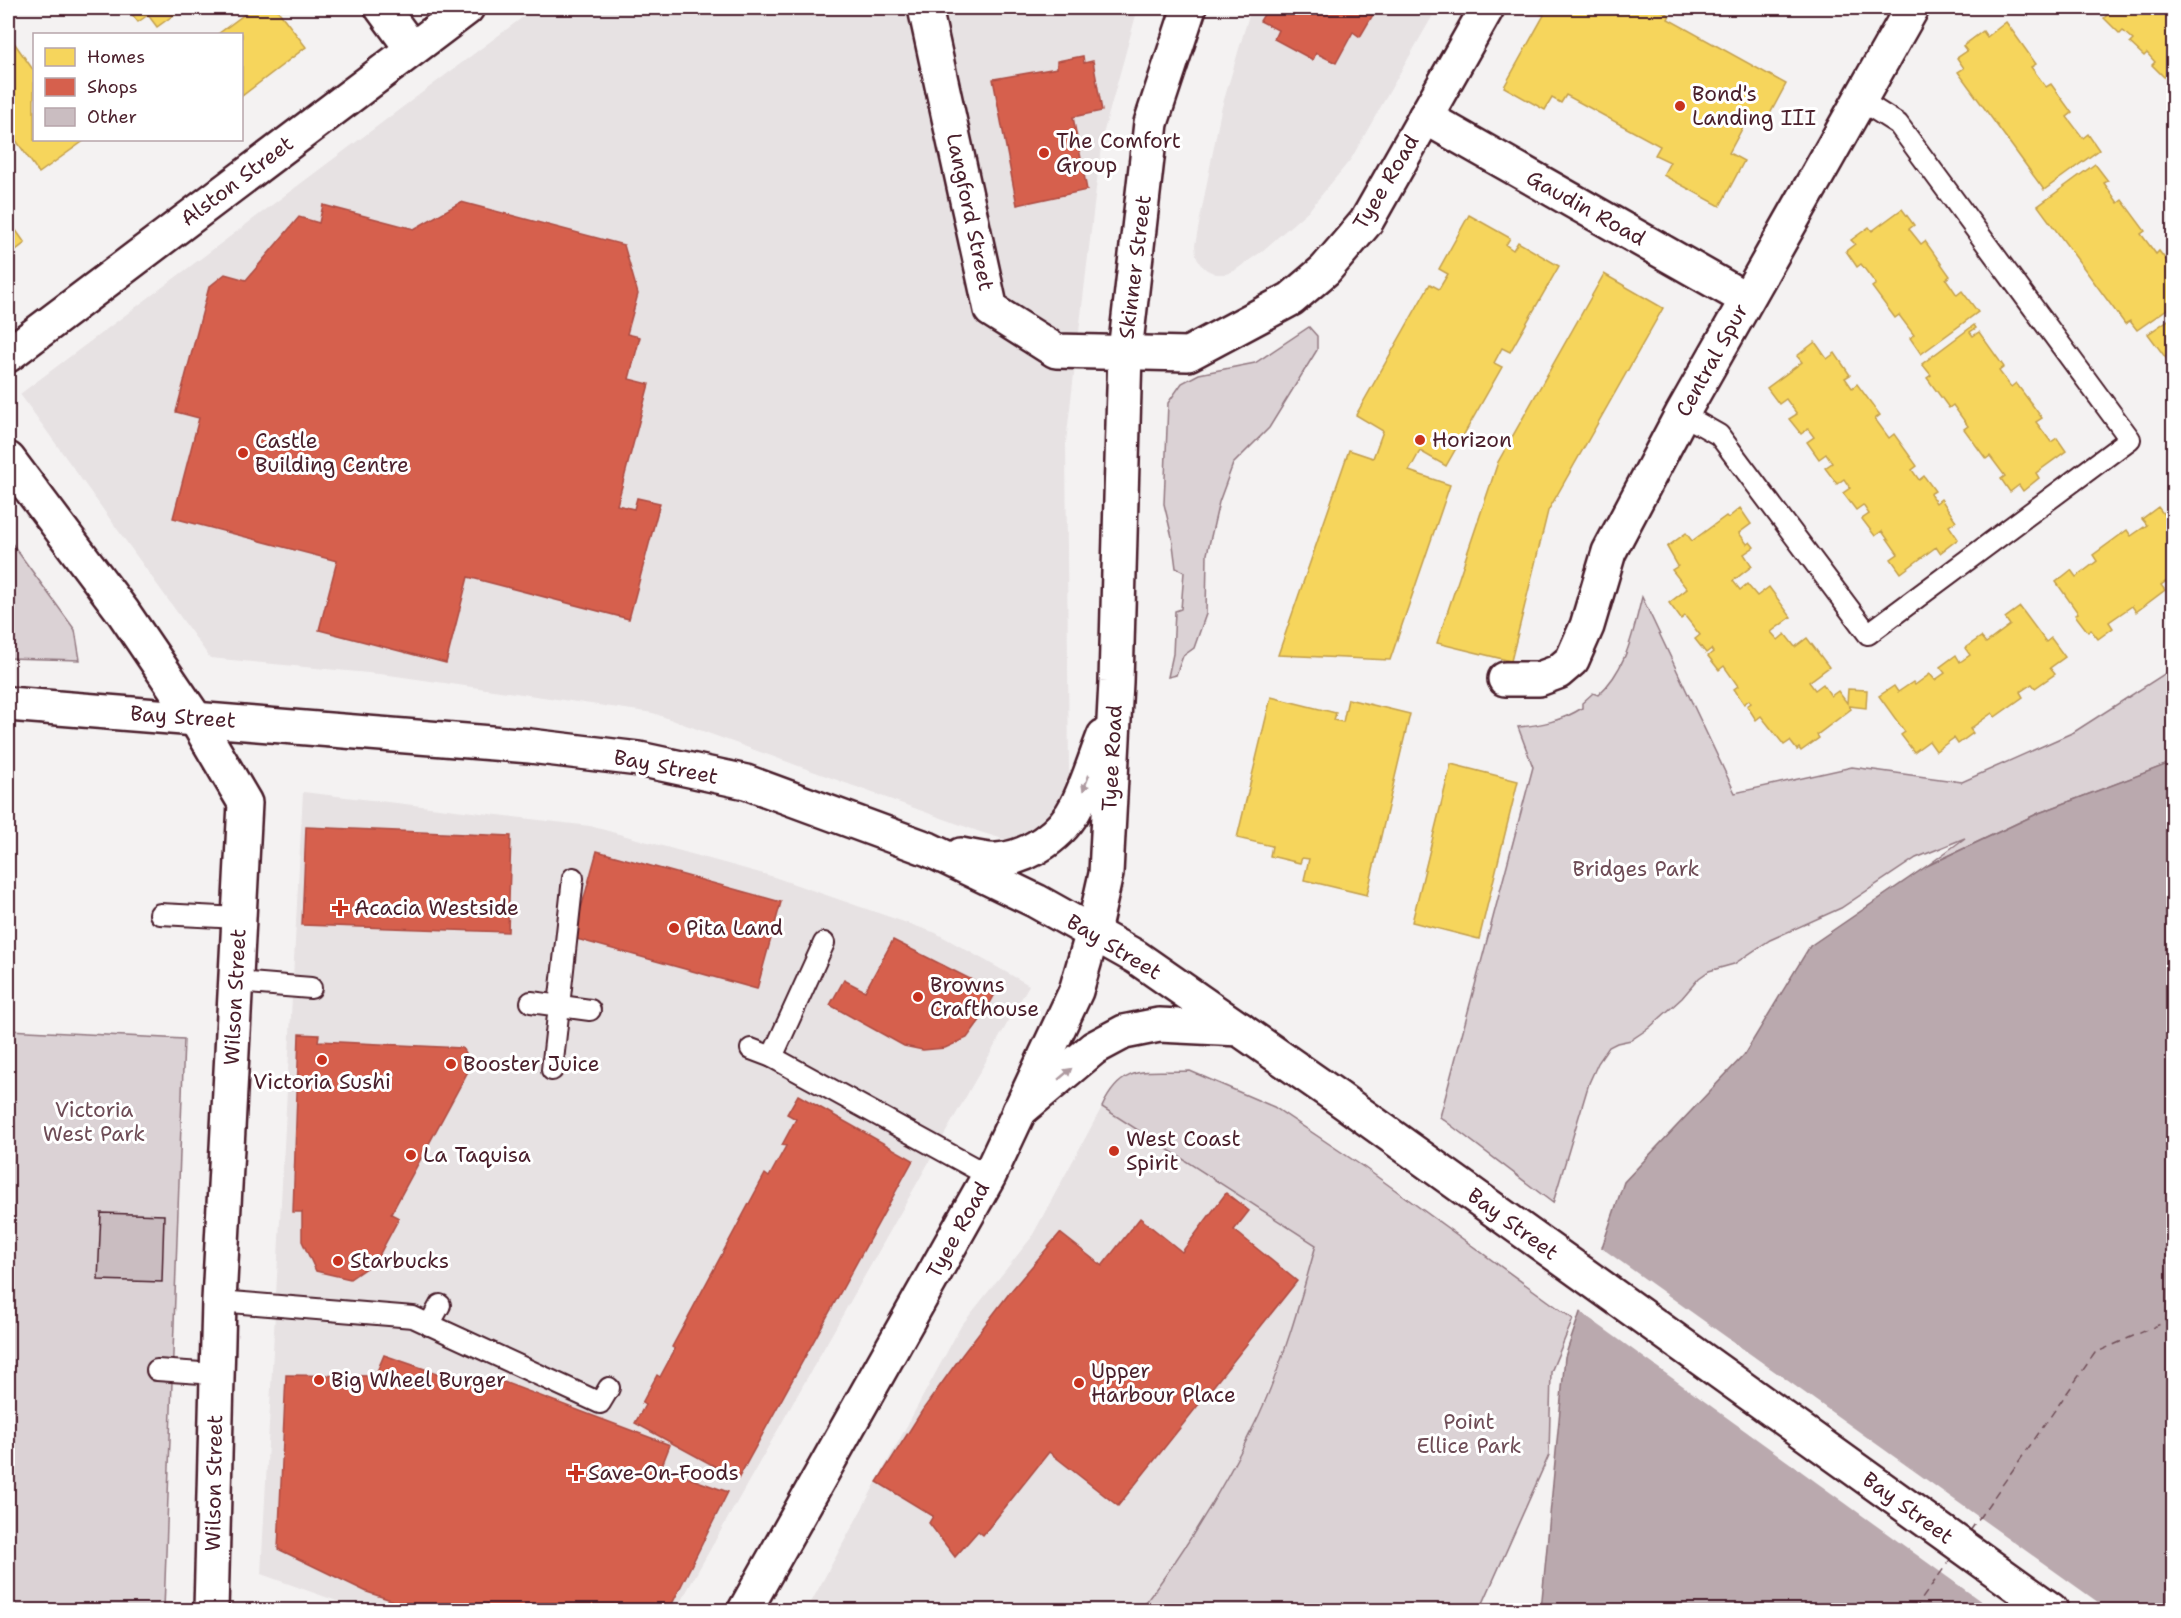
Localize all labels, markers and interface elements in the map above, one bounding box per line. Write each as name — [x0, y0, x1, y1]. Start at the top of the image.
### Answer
legend — [33, 33, 243, 141]
text: Homes — [87, 45, 145, 69]
text: Shops — [87, 75, 138, 99]
place label: Bond's Landing III — [1692, 80, 1816, 132]
marker: Bond's Landing III — [1673, 99, 1687, 113]
text: Other — [87, 105, 137, 129]
place label: The Comfort Group — [1056, 127, 1181, 179]
street label: Alston Street — [175, 129, 299, 233]
street label: Tyee Road — [1347, 129, 1425, 235]
street label: Langford Street — [940, 131, 1000, 293]
marker: The Comfort Group — [1037, 146, 1051, 160]
street label: Gaudin Road — [1521, 164, 1651, 252]
street label: Skinner Street — [1112, 193, 1158, 341]
street label: Central Spur — [1669, 298, 1755, 422]
place label: Horizon — [1432, 426, 1512, 454]
place label: Castle Building Centre — [255, 427, 409, 479]
marker: Horizon — [1413, 433, 1427, 447]
marker: Castle Building Centre — [236, 446, 250, 460]
street label: Bay Street — [129, 699, 237, 735]
street label: Tyee Road — [1095, 704, 1129, 812]
street label: Bay Street — [611, 743, 721, 791]
one-way arrow — [1080, 775, 1090, 793]
park label: Bridges Park — [1572, 855, 1700, 883]
place label: Acacia Westside — [354, 894, 519, 922]
marker: Acacia Westside — [331, 899, 349, 917]
street label: Bay Street — [1061, 908, 1167, 986]
place label: Pita Land — [686, 914, 783, 942]
marker: Pita Land — [667, 921, 681, 935]
street label: Wilson Street — [217, 928, 253, 1066]
place label: Browns Crafthouse — [930, 971, 1039, 1023]
marker: Browns Crafthouse — [911, 990, 925, 1004]
place label: Booster Juice — [463, 1050, 600, 1078]
marker: Victoria Sushi — [315, 1053, 329, 1067]
marker: Booster Juice — [444, 1057, 458, 1071]
place label: Victoria Sushi — [253, 1068, 391, 1096]
one-way arrow — [1057, 1068, 1073, 1081]
park label: Victoria West Park — [43, 1096, 145, 1148]
place label: West Coast Spirit — [1126, 1125, 1241, 1177]
place label: La Taquisa — [423, 1141, 531, 1169]
marker: West Coast Spirit — [1107, 1144, 1121, 1158]
marker: La Taquisa — [404, 1148, 418, 1162]
street label: Tyee Road — [920, 1177, 996, 1283]
street label: Bay Street — [1462, 1182, 1564, 1266]
place label: Starbucks — [350, 1247, 449, 1275]
marker: Starbucks — [331, 1254, 345, 1268]
place label: Upper Harbour Place — [1091, 1357, 1236, 1409]
place label: Big Wheel Burger — [331, 1366, 506, 1394]
marker: Big Wheel Burger — [312, 1373, 326, 1387]
marker: Upper Harbour Place — [1072, 1376, 1086, 1390]
park label: Point Ellice Park — [1416, 1408, 1522, 1460]
street label: Wilson Street — [199, 1414, 229, 1552]
place label: Save-On-Foods — [588, 1459, 739, 1487]
marker: Save-On-Foods — [569, 1466, 583, 1480]
street label: Bay Street — [1857, 1466, 1959, 1550]

